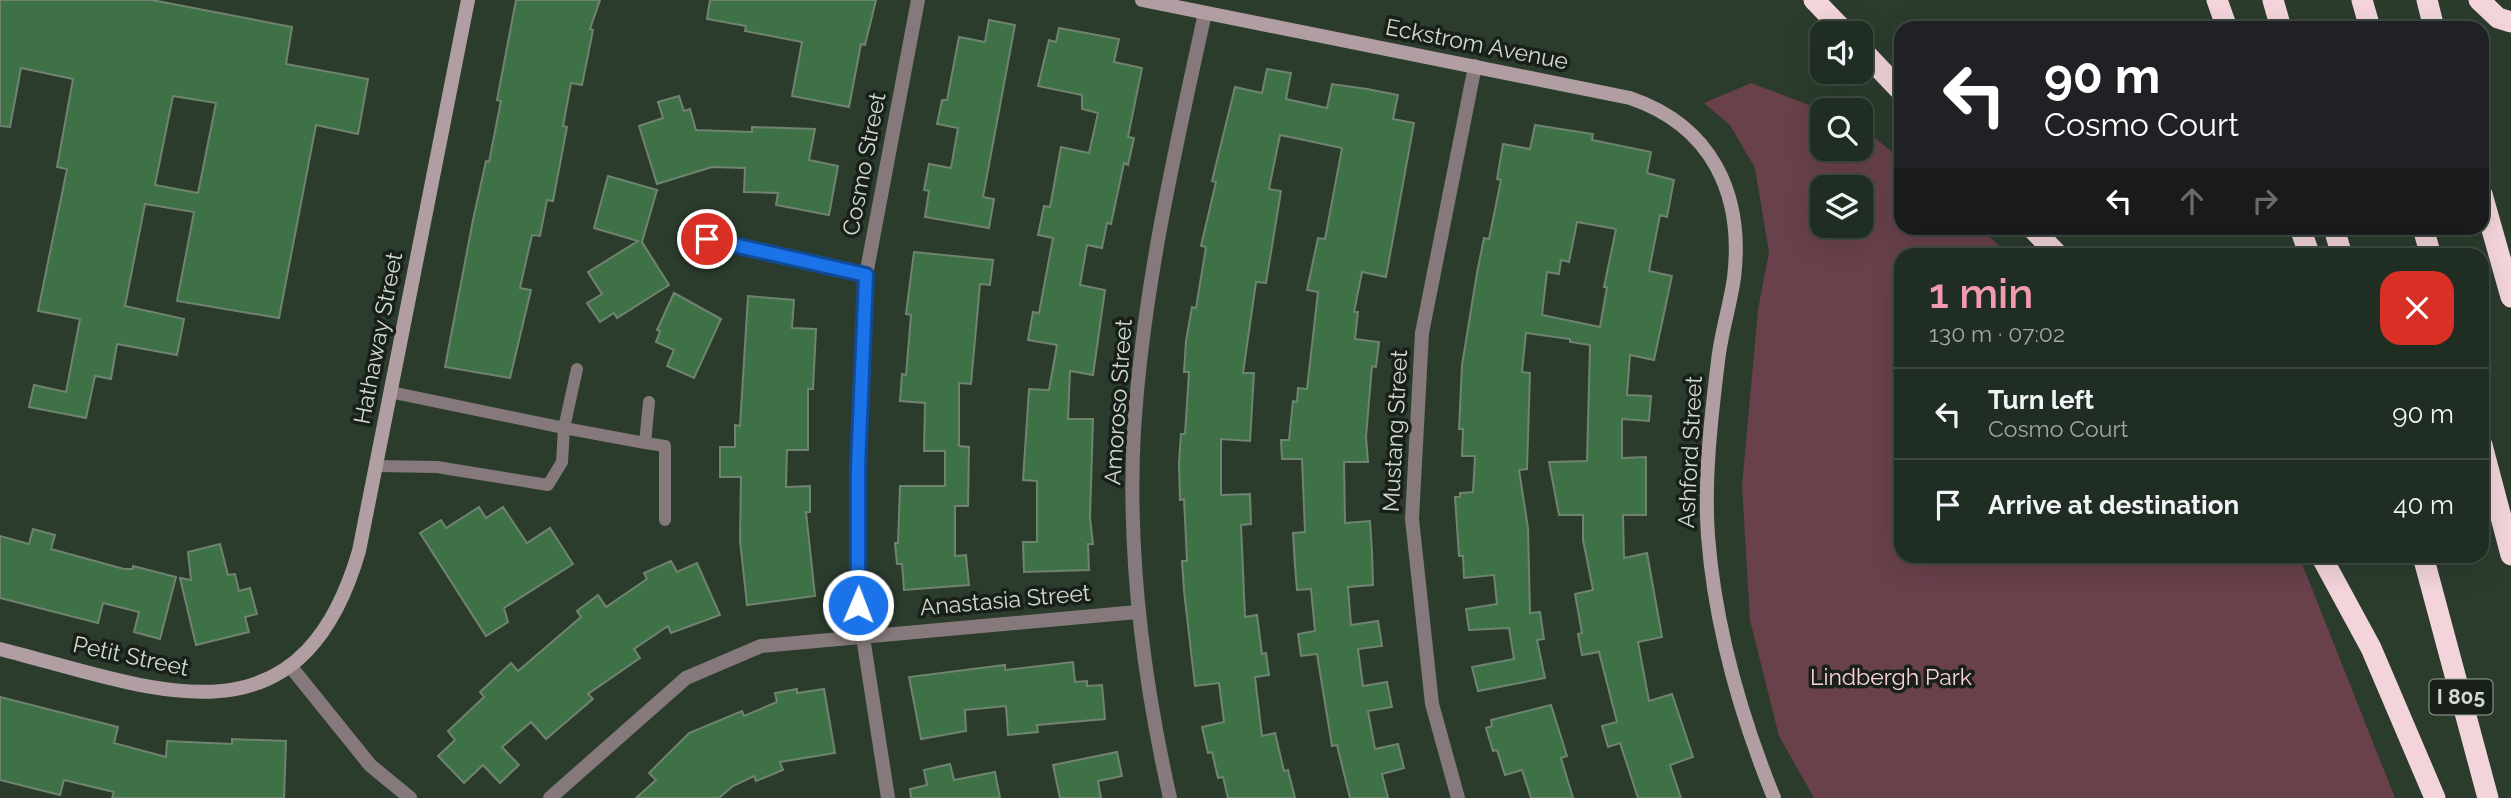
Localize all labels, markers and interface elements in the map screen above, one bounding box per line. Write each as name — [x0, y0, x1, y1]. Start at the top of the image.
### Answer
street label: Eckstrom Avenue — [1383, 13, 1571, 74]
map controls — [1810, 21, 1873, 238]
button: sound — [1810, 21, 1873, 84]
text: 90 m — [2044, 47, 2160, 104]
icon: left — [1929, 49, 2020, 140]
street label: Cosmo Street — [836, 90, 891, 238]
button: search — [1810, 98, 1873, 161]
text: Cosmo Court — [2044, 106, 2239, 143]
button: layers — [1810, 175, 1873, 238]
icon: left — [2100, 182, 2138, 220]
icon: ahead — [2173, 182, 2211, 220]
icon: right — [2246, 182, 2284, 220]
pin — [677, 209, 737, 269]
icon: arrive — [688, 220, 726, 258]
street label: Hathaway Street — [348, 249, 407, 426]
text: 1 min — [1929, 269, 2033, 318]
button: close — [2380, 271, 2454, 345]
street label: Amoroso Street — [1098, 318, 1137, 486]
text: 130 m · 07:02 — [1929, 320, 2065, 347]
street label: Mustang Street — [1377, 349, 1412, 513]
street label: Ashford Street — [1672, 375, 1707, 529]
text: Turn left — [1988, 385, 2094, 415]
icon: left — [1929, 395, 1967, 433]
text: 90 m — [2392, 399, 2454, 429]
text: Cosmo Court — [1988, 415, 2128, 442]
icon: arrive — [1929, 486, 1967, 524]
text: Arrive at destination — [1988, 490, 2239, 520]
text: 40 m — [2393, 490, 2454, 520]
position arrow — [821, 568, 895, 642]
street label: Anastasia Street — [919, 579, 1092, 620]
street label: Petit Street — [71, 630, 192, 681]
park label: Lindbergh Park — [1810, 663, 1972, 690]
road number: I 805 — [2430, 680, 2492, 714]

